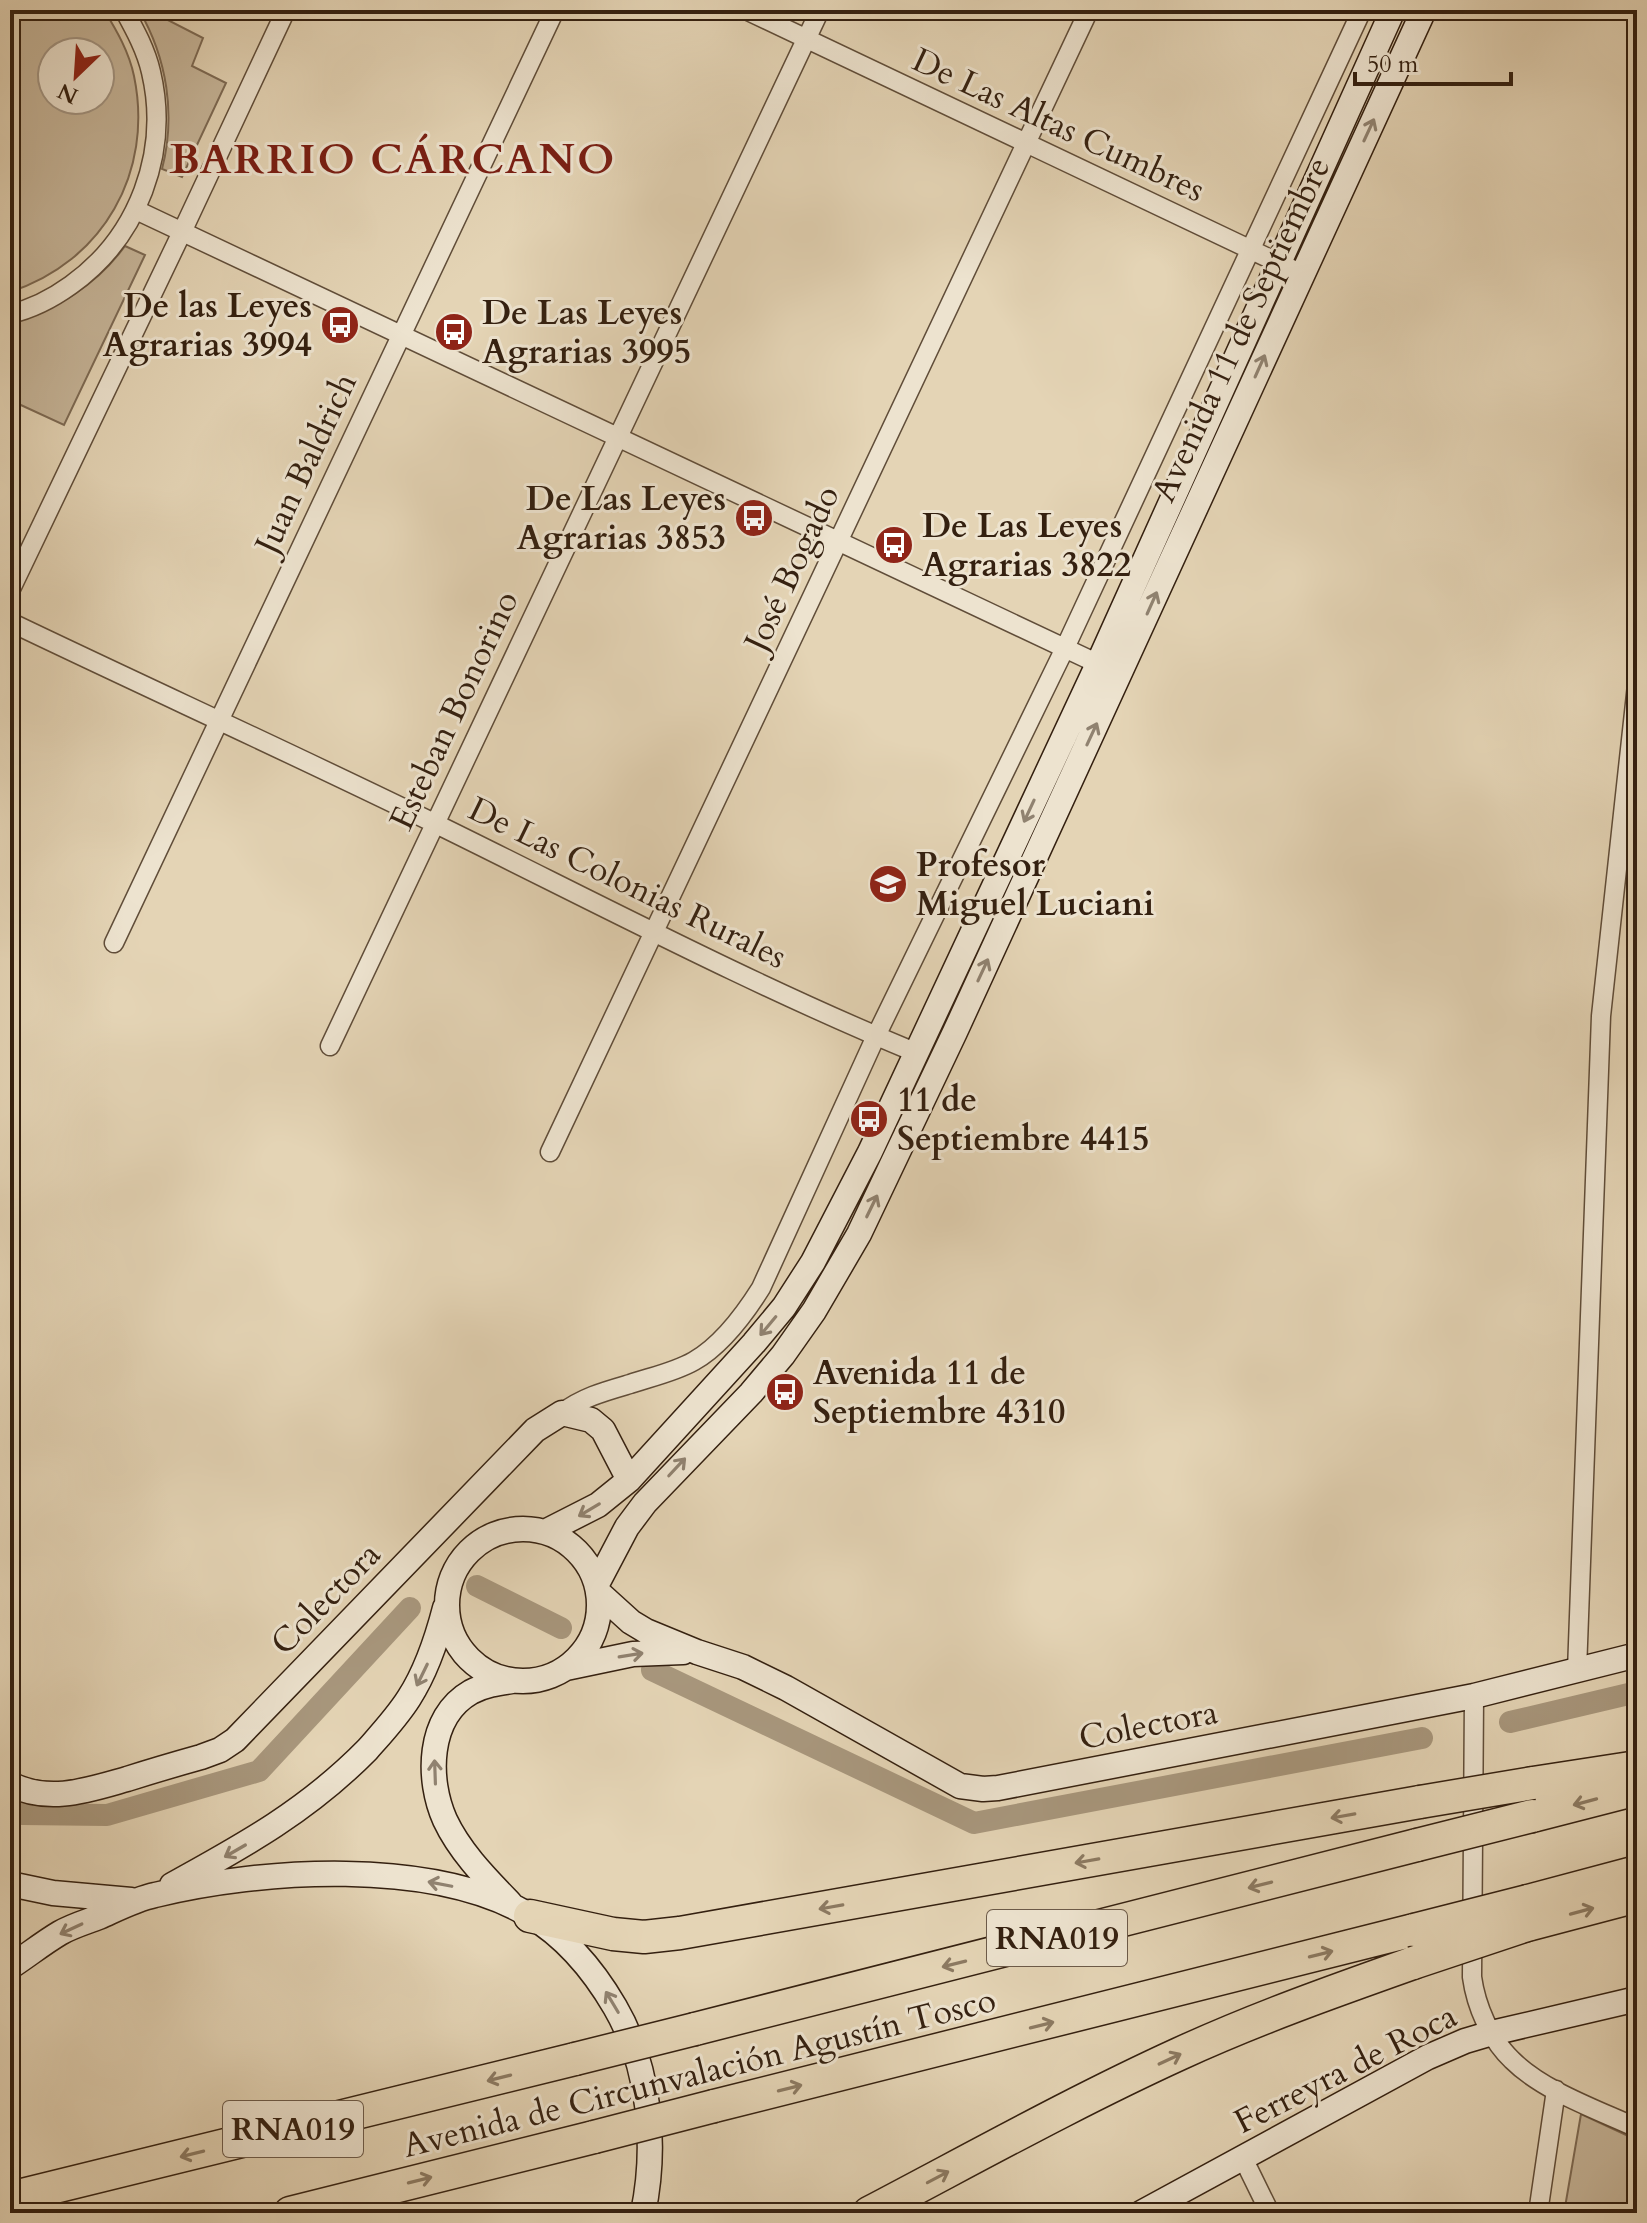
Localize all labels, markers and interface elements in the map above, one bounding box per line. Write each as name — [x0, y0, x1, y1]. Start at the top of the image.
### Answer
north arrow — [36, 36, 116, 116]
scale bar — [1355, 36, 1511, 86]
street label: De Las Altas Cumbres — [905, 37, 1212, 213]
text: 50 m — [1367, 48, 1419, 81]
text: N — [53, 76, 83, 111]
one-way arrow — [1362, 119, 1377, 143]
district label: BARRIO CÁRCANO — [170, 131, 616, 188]
street label: Avenida 11 de Septiembre — [1141, 150, 1341, 509]
place label: De las Leyes Agrarias 3994 — [103, 283, 312, 368]
place label: De Las Leyes Agrarias 3995 — [482, 290, 691, 375]
bus stop icon: De las Leyes Agrarias 3994 — [319, 304, 361, 346]
bus stop icon: De Las Leyes Agrarias 3995 — [433, 311, 475, 353]
one-way arrow — [1253, 355, 1268, 379]
street label: Juan Baldrich — [242, 365, 368, 566]
place label: De Las Leyes Agrarias 3853 — [517, 476, 726, 561]
street label: José Bogado — [731, 478, 850, 663]
bus stop icon: De Las Leyes Agrarias 3853 — [733, 497, 775, 539]
place label: De Las Leyes Agrarias 3822 — [922, 503, 1131, 588]
bus stop icon: De Las Leyes Agrarias 3822 — [873, 524, 915, 566]
street label: Esteban Bonorino — [378, 583, 529, 837]
one-way arrow — [1145, 591, 1160, 615]
one-way arrow — [1085, 723, 1100, 747]
street label: De Las Colonias Rurales — [461, 786, 794, 980]
one-way arrow — [1021, 798, 1036, 822]
place label: Profesor Miguel Luciani — [916, 842, 1154, 927]
school or university icon: Profesor Miguel Luciani — [867, 863, 909, 905]
one-way arrow — [976, 959, 991, 983]
place label: 11 de Septiembre 4415 — [897, 1077, 1149, 1162]
bus stop icon: 11 de Septiembre 4415 — [848, 1098, 890, 1140]
one-way arrow — [865, 1194, 880, 1218]
one-way arrow — [759, 1315, 777, 1336]
place label: Avenida 11 de Septiembre 4310 — [813, 1350, 1065, 1435]
bus stop icon: Avenida 11 de Septiembre 4310 — [764, 1371, 806, 1413]
one-way arrow — [668, 1458, 686, 1478]
one-way arrow — [578, 1502, 601, 1518]
street label: Colectora — [260, 1532, 391, 1665]
one-way arrow — [618, 1647, 643, 1662]
one-way arrow — [413, 1662, 429, 1686]
street label: Colectora — [1075, 1689, 1222, 1761]
one-way arrow — [427, 1759, 442, 1786]
one-way arrow — [1572, 1796, 1598, 1811]
one-way arrow — [1331, 1810, 1356, 1825]
one-way arrow — [224, 1843, 247, 1859]
one-way arrow — [1075, 1854, 1100, 1869]
one-way arrow — [428, 1876, 454, 1891]
one-way arrow — [1248, 1879, 1274, 1894]
one-way arrow — [819, 1900, 844, 1915]
one-way arrow — [1568, 1902, 1594, 1917]
road number: RNA019 — [987, 1910, 1127, 1966]
one-way arrow — [59, 1922, 83, 1937]
one-way arrow — [1308, 1945, 1333, 1960]
one-way arrow — [942, 1957, 968, 1972]
street label: Avenida de Circunvalación Agustín Tosco — [398, 1977, 1001, 2169]
one-way arrow — [604, 1991, 620, 2014]
street label: Ferreyra de Roca — [1226, 1993, 1465, 2145]
one-way arrow — [1029, 2017, 1054, 2032]
one-way arrow — [1157, 2051, 1181, 2066]
one-way arrow — [487, 2071, 512, 2086]
one-way arrow — [776, 2079, 802, 2094]
road number: RNA019 — [223, 2101, 363, 2157]
one-way arrow — [180, 2147, 206, 2162]
one-way arrow — [926, 2168, 950, 2184]
one-way arrow — [407, 2172, 432, 2187]

